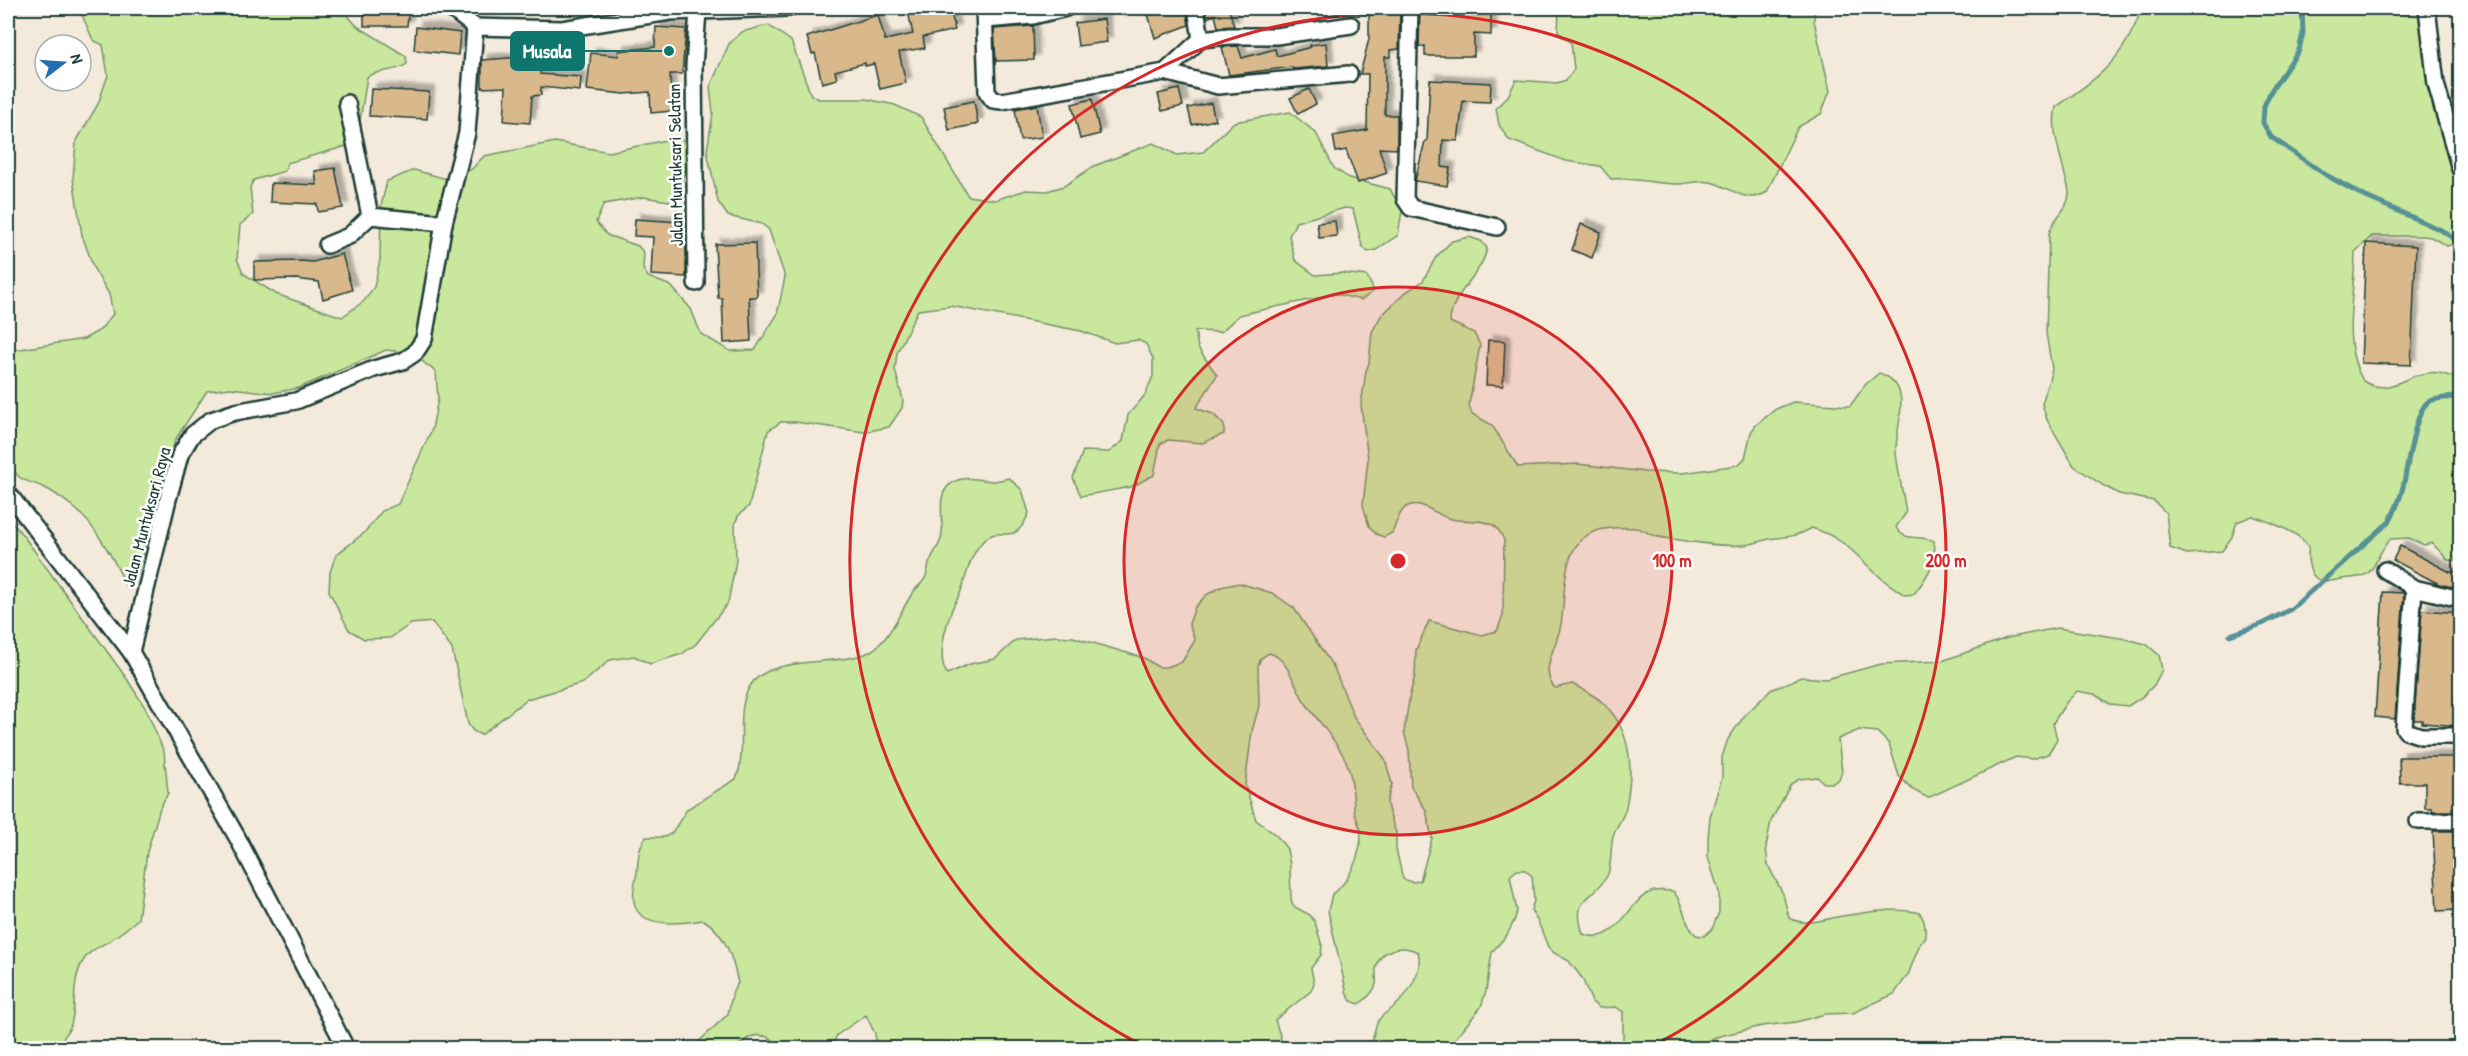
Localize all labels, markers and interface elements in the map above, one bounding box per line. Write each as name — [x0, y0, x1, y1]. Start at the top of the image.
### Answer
callout: Musala — [511, 32, 584, 70]
north arrow — [33, 33, 93, 93]
text: Musala — [523, 37, 571, 64]
text: N — [66, 51, 89, 66]
street label: Jalan Muntuksari Selatan — [661, 84, 689, 246]
street label: Jalan Muntuksari Raya — [115, 444, 177, 590]
text: 100 m — [1652, 548, 1692, 573]
text: 200 m — [1926, 548, 1966, 573]
centre of rings — [1388, 551, 1408, 571]

